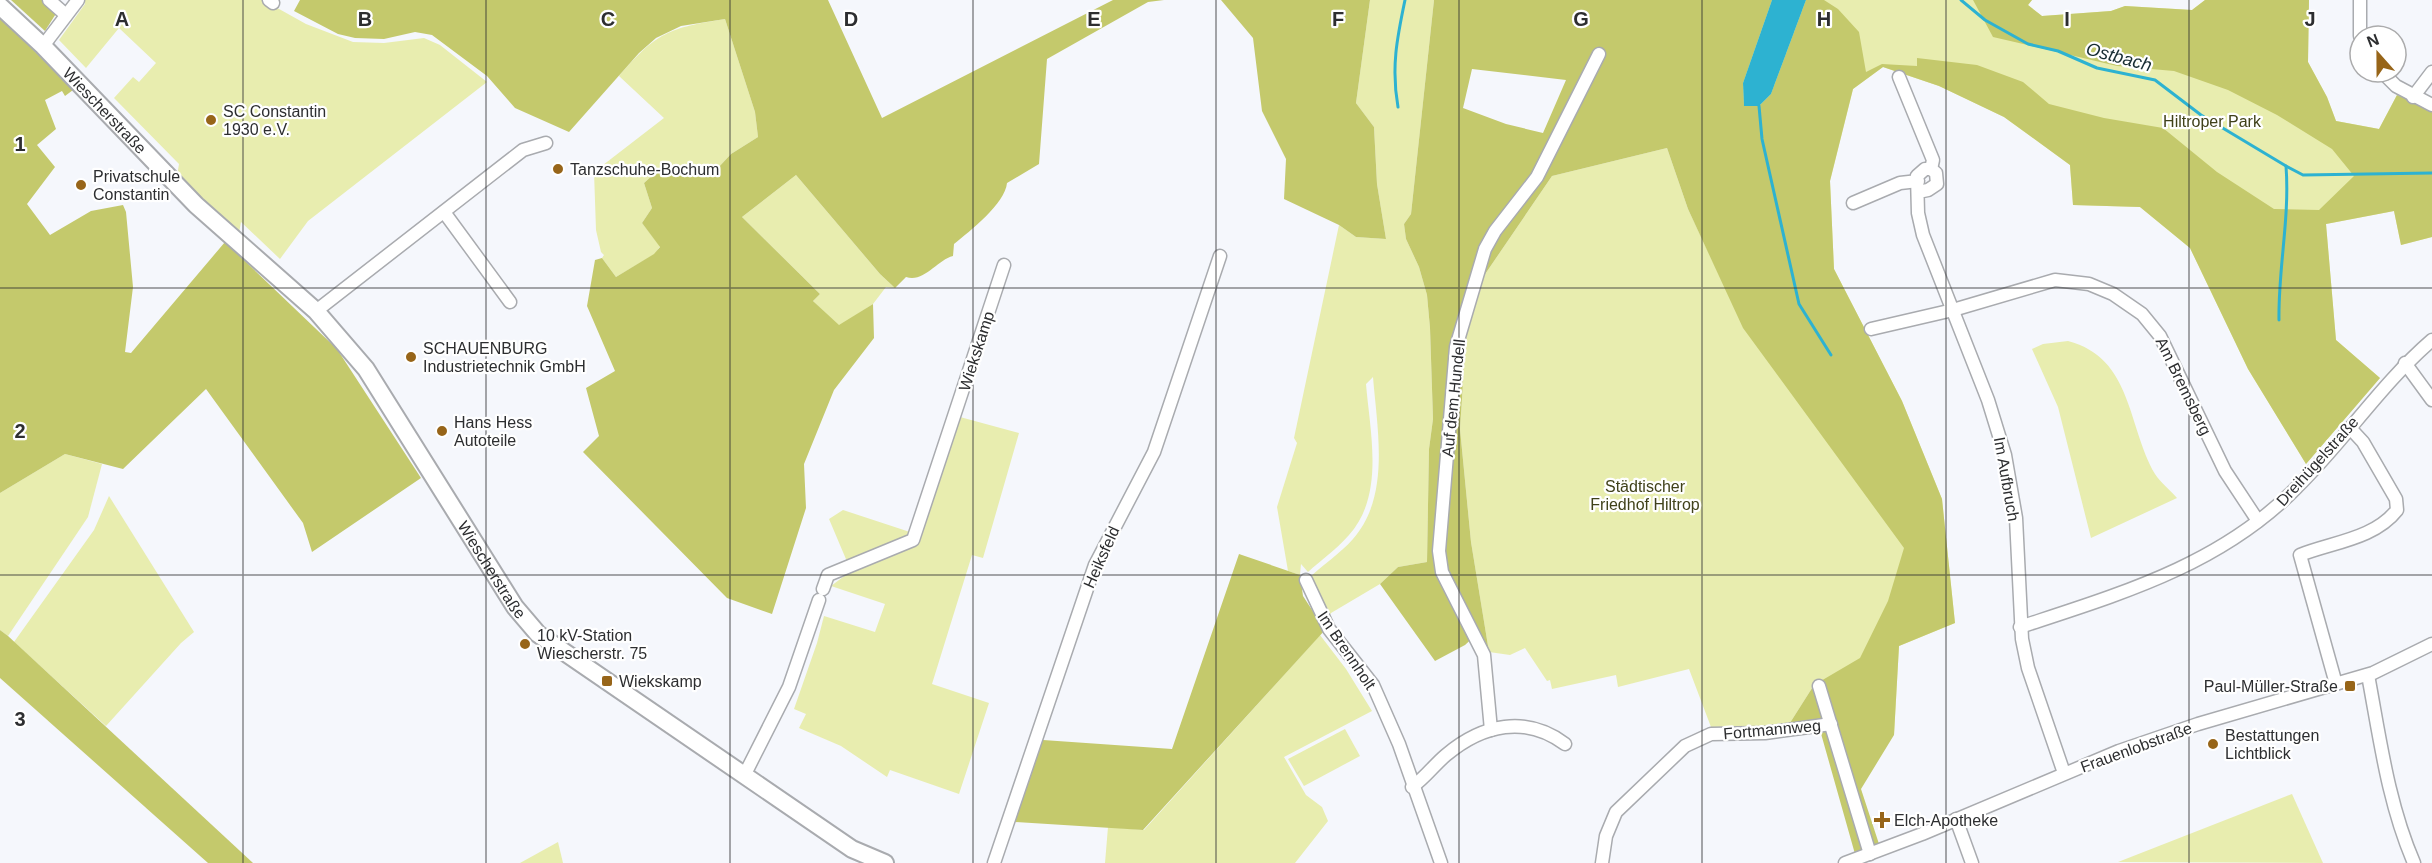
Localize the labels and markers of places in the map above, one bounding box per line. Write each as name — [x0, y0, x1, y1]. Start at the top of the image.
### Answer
place label: SC Constantin 1930 e.V. — [223, 103, 326, 138]
marker: SC Constantin 1930 e.V. — [204, 113, 218, 127]
place label: Tanzschuhe-Bochum — [570, 161, 719, 178]
marker: Tanzschuhe-Bochum — [551, 162, 565, 176]
place label: Privatschule Constantin — [93, 168, 180, 203]
marker: Privatschule Constantin — [74, 178, 88, 192]
place label: SCHAUENBURG Industrietechnik GmbH — [423, 340, 586, 375]
marker: SCHAUENBURG Industrietechnik GmbH — [404, 350, 418, 364]
place label: Hans Hess Autoteile — [454, 414, 532, 449]
marker: Hans Hess Autoteile — [435, 424, 449, 438]
place label: 10 kV-Station Wiescherstr. 75 — [537, 627, 647, 662]
marker: 10 kV-Station Wiescherstr. 75 — [518, 637, 532, 651]
place label: Wiekskamp — [619, 673, 702, 690]
marker: Wiekskamp — [600, 674, 614, 688]
place label: Paul-Müller-Straße — [2204, 678, 2338, 695]
marker: Paul-Müller-Straße — [2343, 679, 2357, 693]
place label: Bestattungen Lichtblick — [2225, 727, 2319, 762]
marker: Bestattungen Lichtblick — [2206, 737, 2220, 751]
place label: Elch-Apotheke — [1894, 812, 1998, 829]
marker: Elch-Apotheke — [1875, 813, 1889, 827]

